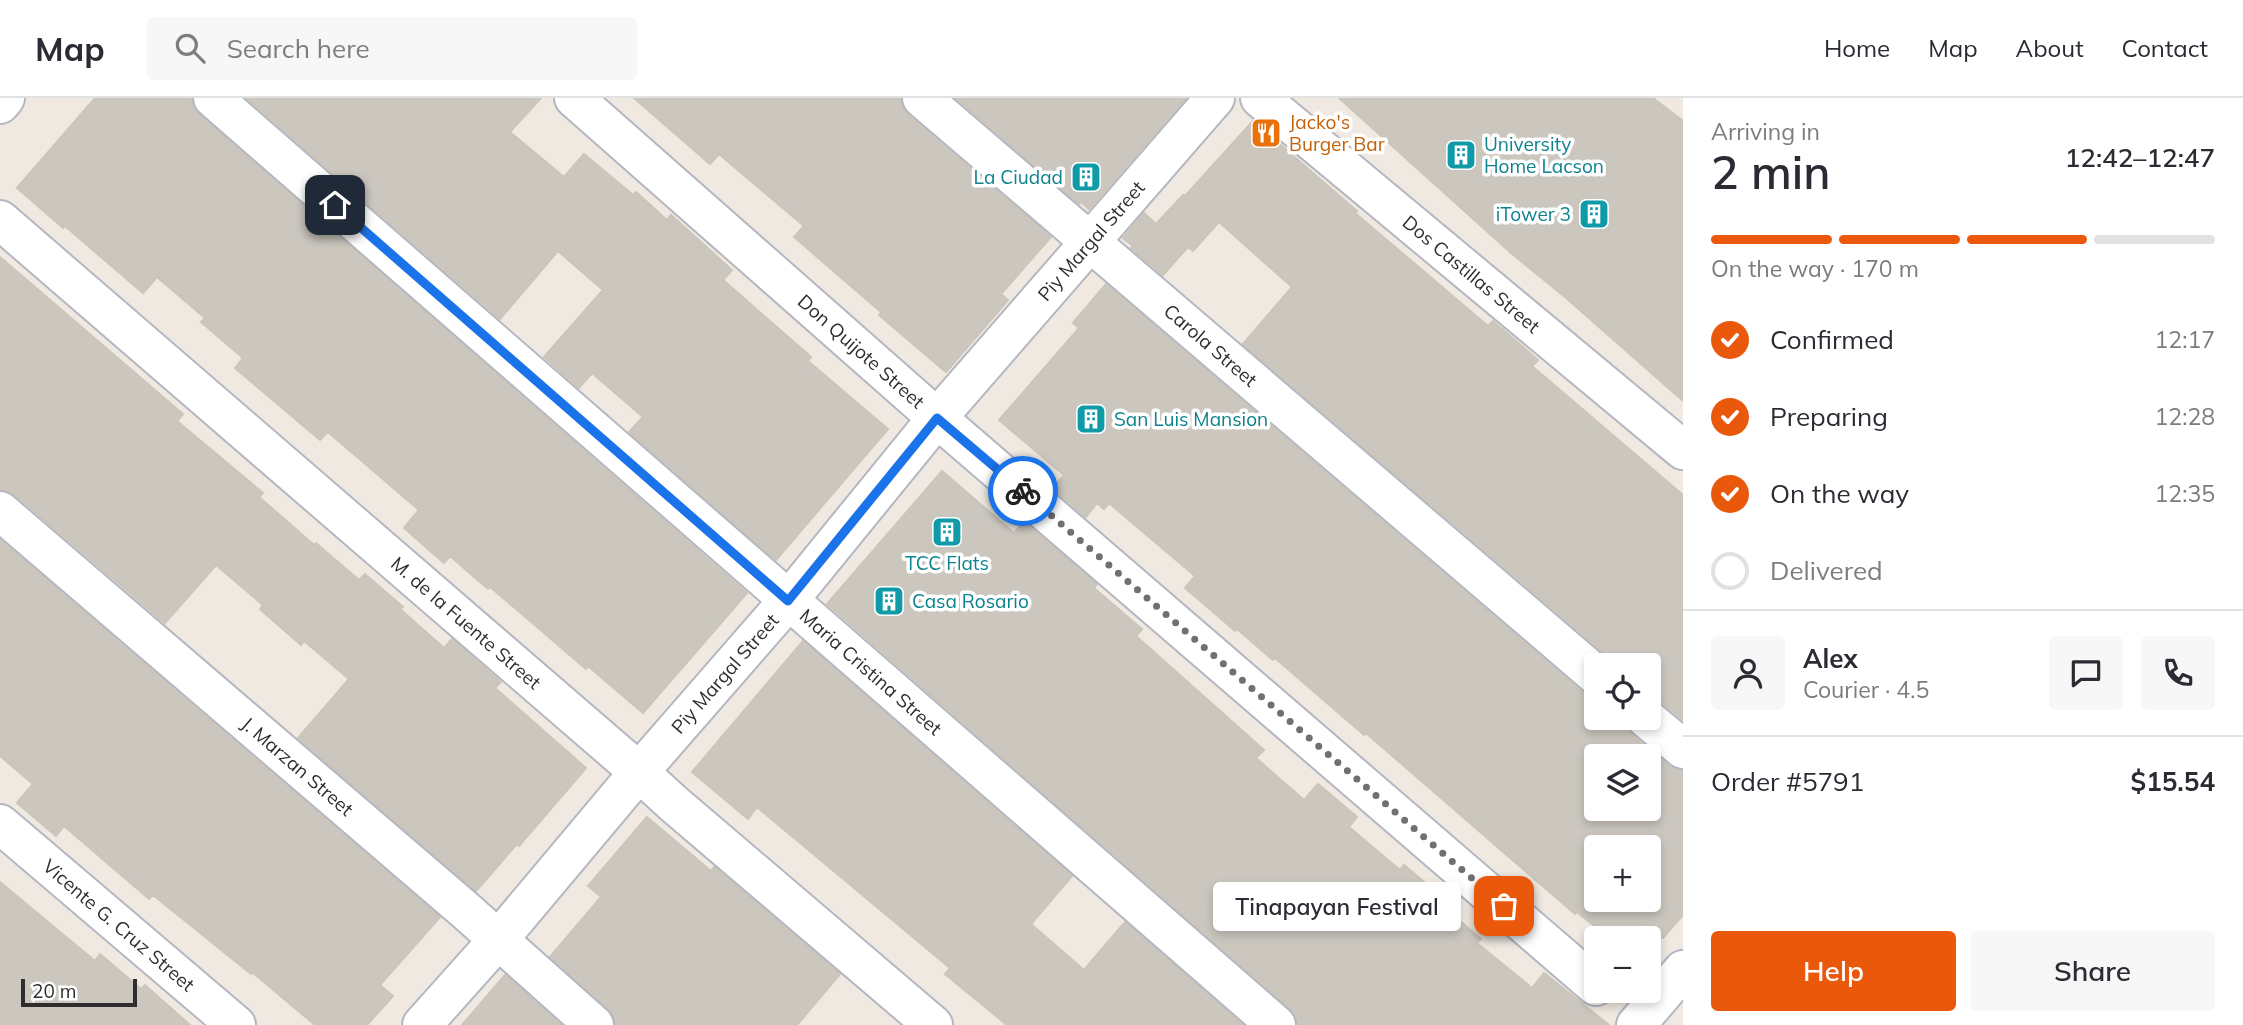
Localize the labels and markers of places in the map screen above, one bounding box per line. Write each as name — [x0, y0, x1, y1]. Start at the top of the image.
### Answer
place label: Jacko's Burger Bar — [1289, 110, 1385, 156]
restaurant icon: Jacko's Burger Bar — [1249, 116, 1283, 150]
place label: University Home Lacson — [1484, 132, 1604, 178]
building icon: University Home Lacson — [1444, 138, 1478, 172]
building icon: La Ciudad — [1069, 160, 1103, 194]
place label: La Ciudad — [974, 165, 1063, 189]
pin — [305, 175, 365, 235]
building icon: iTower 3 — [1577, 197, 1611, 231]
place label: iTower 3 — [1496, 202, 1571, 226]
building icon: San Luis Mansion — [1074, 402, 1108, 436]
place label: San Luis Mansion — [1114, 407, 1268, 431]
building icon: TCC Flats — [930, 515, 964, 549]
place label: TCC Flats — [905, 551, 989, 575]
building icon: Casa Rosario — [872, 584, 906, 618]
place label: Casa Rosario — [912, 589, 1029, 613]
pin — [1474, 876, 1534, 936]
callout: Tinapayan Festival — [1214, 882, 1462, 930]

